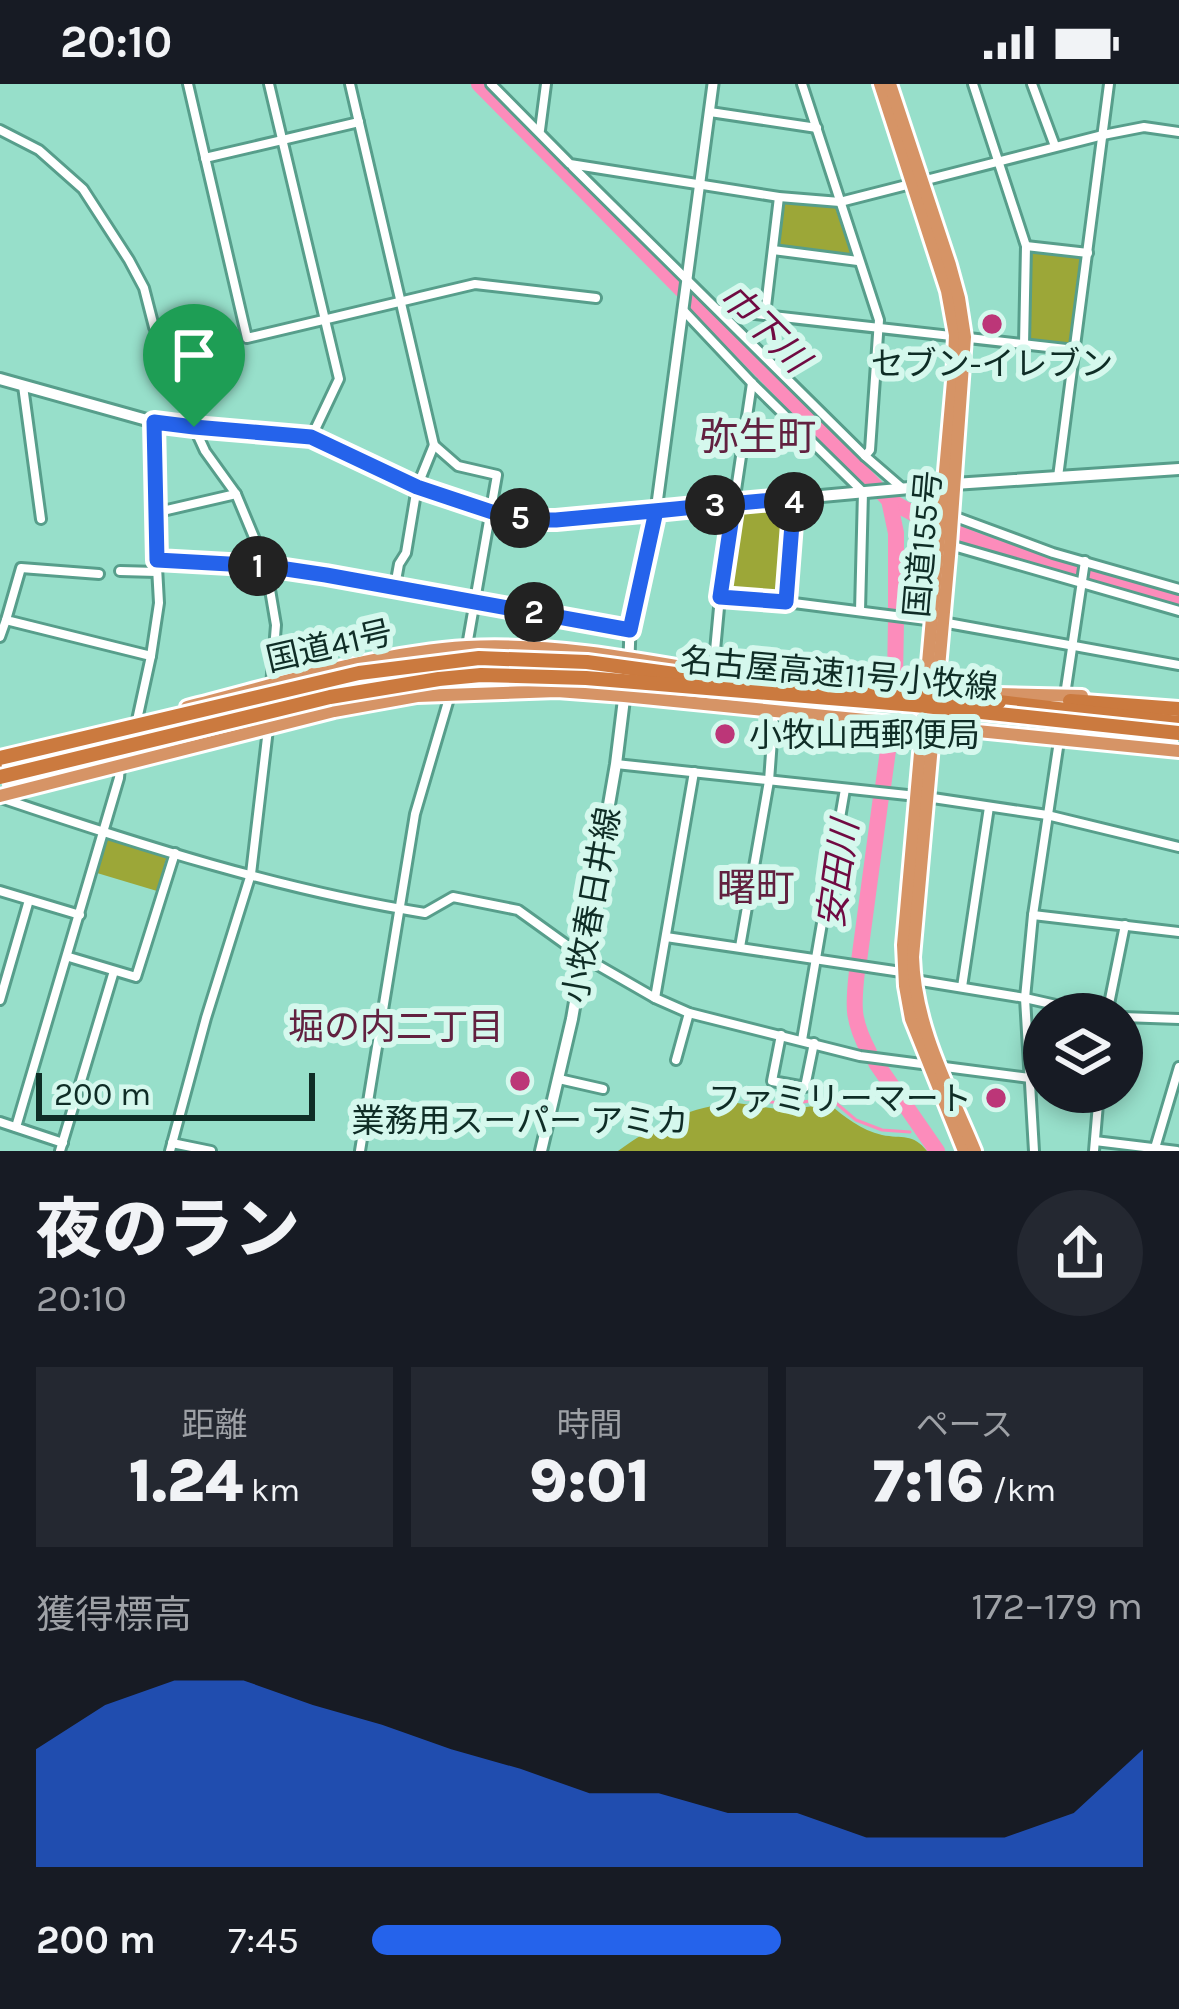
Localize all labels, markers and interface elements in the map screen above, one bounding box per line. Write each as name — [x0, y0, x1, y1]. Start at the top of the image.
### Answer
text: 20:10 — [60, 16, 172, 68]
water label: 巾下川 — [711, 275, 820, 384]
pin — [143, 304, 245, 427]
marker: セブン-イレブン — [979, 311, 1005, 337]
icon: arrive — [161, 322, 227, 388]
place label: セブン-イレブン — [871, 345, 1113, 383]
district label: 弥生町 — [699, 414, 817, 460]
street label: 国道155号 — [898, 469, 948, 619]
pin: 4 — [764, 472, 824, 532]
pin: 3 — [685, 475, 745, 535]
text: 4 — [784, 483, 804, 521]
text: 3 — [705, 486, 725, 524]
pin: 5 — [490, 488, 550, 548]
text: 5 — [510, 499, 530, 537]
pin: 1 — [228, 536, 288, 596]
text: 1 — [252, 547, 264, 585]
pin: 2 — [504, 582, 564, 642]
text: 2 — [524, 593, 544, 631]
street label: 国道41号 — [262, 613, 396, 679]
street label: 名古屋高速11号小牧線 — [678, 641, 999, 707]
place label: 小牧山西郵便局 — [749, 716, 980, 754]
marker: 小牧山西郵便局 — [712, 721, 738, 747]
street label: 小牧春日井線 — [556, 804, 628, 1006]
water label: 安田川 — [810, 814, 867, 931]
district label: 曙町 — [717, 865, 795, 911]
map controls — [1023, 993, 1143, 1113]
button: layers — [1023, 993, 1143, 1113]
district label: 堀の内二丁目 — [288, 1006, 504, 1048]
scale bar — [36, 1067, 315, 1120]
marker: 業務用スーパー アミカ — [507, 1068, 533, 1094]
text: 200 m — [54, 1075, 151, 1113]
place label: ファミリーマート — [708, 1080, 972, 1118]
marker: ファミリーマート — [983, 1085, 1009, 1111]
place label: 業務用スーパー アミカ — [352, 1102, 688, 1140]
button: share — [1017, 1190, 1143, 1316]
text: 夜のラン — [36, 1191, 300, 1269]
text: 20:10 — [36, 1275, 127, 1321]
text: 距離 — [182, 1406, 248, 1444]
text: 時間 — [557, 1406, 623, 1444]
text: ペース — [916, 1406, 1013, 1444]
text: 1.24 — [129, 1446, 243, 1516]
text: 9:01 — [529, 1446, 650, 1516]
text: 7:16 — [873, 1446, 985, 1516]
text: km — [243, 1471, 300, 1509]
text: /km — [985, 1471, 1056, 1509]
text: 172–179 m — [971, 1583, 1143, 1629]
text: 獲得標高 — [36, 1592, 192, 1638]
text: 200 m — [36, 1917, 156, 1963]
text: 7:45 — [228, 1917, 299, 1963]

